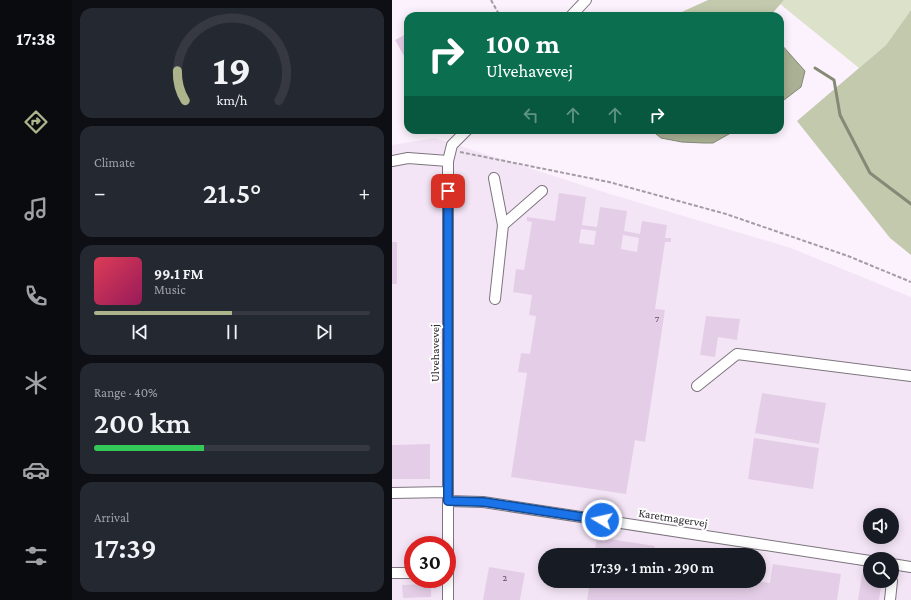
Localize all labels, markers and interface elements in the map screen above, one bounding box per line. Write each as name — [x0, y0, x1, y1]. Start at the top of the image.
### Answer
icon: right — [420, 28, 472, 80]
text: 100 m — [486, 28, 560, 59]
text: 17:38 — [16, 29, 56, 49]
text: 19 — [213, 47, 251, 93]
text: Ulvehavevej — [486, 61, 573, 81]
text: km/h — [217, 92, 248, 108]
icon: left — [520, 104, 542, 126]
icon: ahead — [562, 104, 584, 126]
icon: ahead — [604, 104, 626, 126]
icon: right — [646, 104, 668, 126]
icon: directions — [22, 108, 50, 136]
text: Climate — [94, 155, 135, 170]
pin — [431, 174, 465, 208]
text: 21.5° — [203, 176, 261, 209]
text: − — [94, 180, 106, 205]
text: + — [358, 180, 370, 205]
icon: arrive — [437, 180, 459, 202]
icon: music — [22, 195, 50, 223]
text: 99.1 FM — [154, 266, 204, 282]
icon: phone — [22, 282, 50, 310]
text: Music — [154, 282, 186, 297]
house number: 7 — [655, 313, 660, 324]
icon: previous — [129, 321, 151, 343]
icon: pause — [221, 321, 243, 343]
icon: next — [313, 321, 335, 343]
street label: Ulvehavevej — [428, 324, 442, 382]
icon: climate — [22, 369, 50, 397]
text: Range · 40% — [94, 385, 158, 400]
text: 200 km — [94, 406, 191, 439]
icon: car — [22, 456, 50, 484]
position arrow — [581, 499, 623, 541]
street label: Karetmagervej — [637, 506, 709, 530]
map controls — [863, 508, 899, 588]
button: sound — [863, 508, 899, 544]
text: Arrival — [94, 510, 129, 525]
text: 17:39 — [94, 531, 157, 564]
speed limit sign: 30 — [404, 536, 456, 588]
icon: filters — [22, 542, 50, 570]
button: search — [863, 552, 899, 588]
text: 17:39 · 1 min · 290 m — [590, 560, 714, 576]
house number: 2 — [503, 572, 508, 583]

